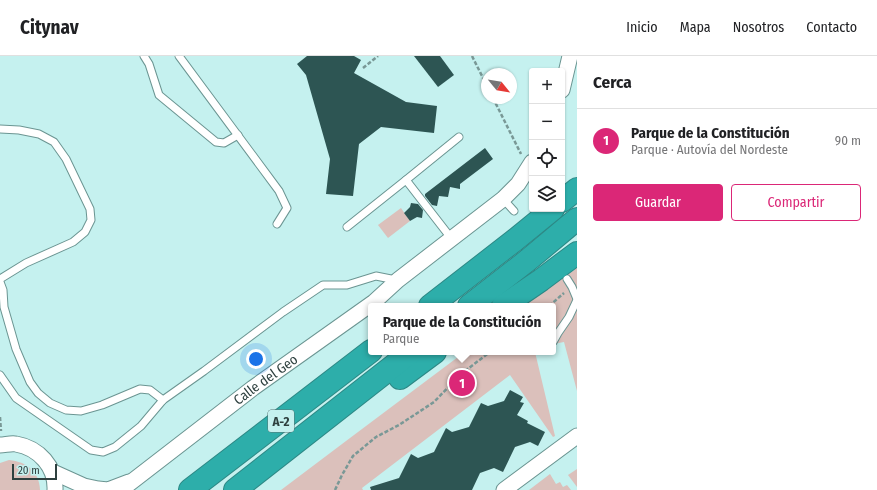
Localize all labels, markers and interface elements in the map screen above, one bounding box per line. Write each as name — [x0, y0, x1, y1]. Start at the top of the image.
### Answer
text: Citynav — [20, 16, 79, 39]
text: Inicio — [626, 19, 658, 36]
text: Mapa — [680, 19, 711, 36]
text: Nosotros — [733, 19, 784, 36]
text: Contacto — [806, 19, 857, 36]
north arrow — [481, 68, 517, 104]
map controls — [529, 68, 565, 212]
button: + — [529, 68, 565, 104]
text: Cerca — [593, 72, 632, 93]
button: − — [529, 104, 565, 140]
text: Parque de la Constitución — [631, 124, 790, 142]
text: 1 — [603, 133, 609, 148]
text: 90 m — [835, 133, 861, 148]
button: locate — [529, 140, 565, 176]
text: Parque · Autovía del Nordeste — [631, 142, 788, 157]
button: layers — [529, 176, 565, 212]
button: Guardar — [593, 184, 723, 221]
button: Compartir — [731, 184, 861, 221]
popup — [368, 303, 556, 355]
text: Parque de la Constitución — [383, 313, 541, 331]
text: Parque — [383, 331, 420, 346]
your location — [246, 349, 266, 369]
street label: Calle del Geo — [230, 351, 301, 408]
pin: 1 — [449, 368, 475, 398]
road number: A-2 — [268, 410, 294, 432]
scale bar — [12, 462, 57, 481]
text: 20 m — [18, 464, 40, 477]

